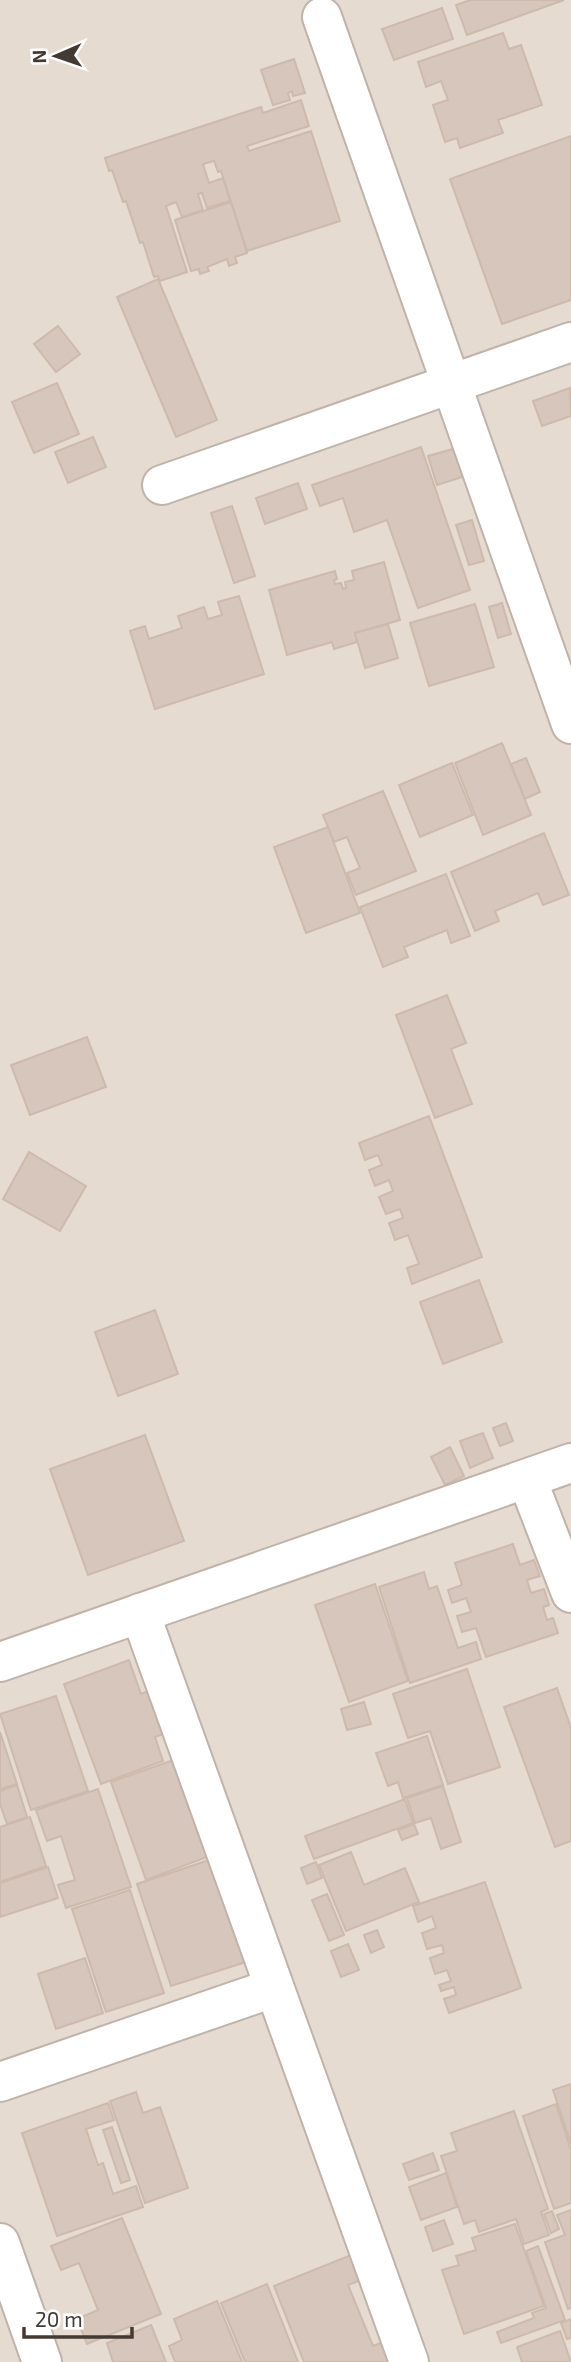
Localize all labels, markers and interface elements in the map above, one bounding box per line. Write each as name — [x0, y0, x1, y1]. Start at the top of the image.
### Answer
north arrow — [21, 21, 91, 91]
text: N — [27, 49, 50, 64]
scale bar — [24, 2296, 133, 2340]
text: 20 m — [35, 2306, 83, 2331]

